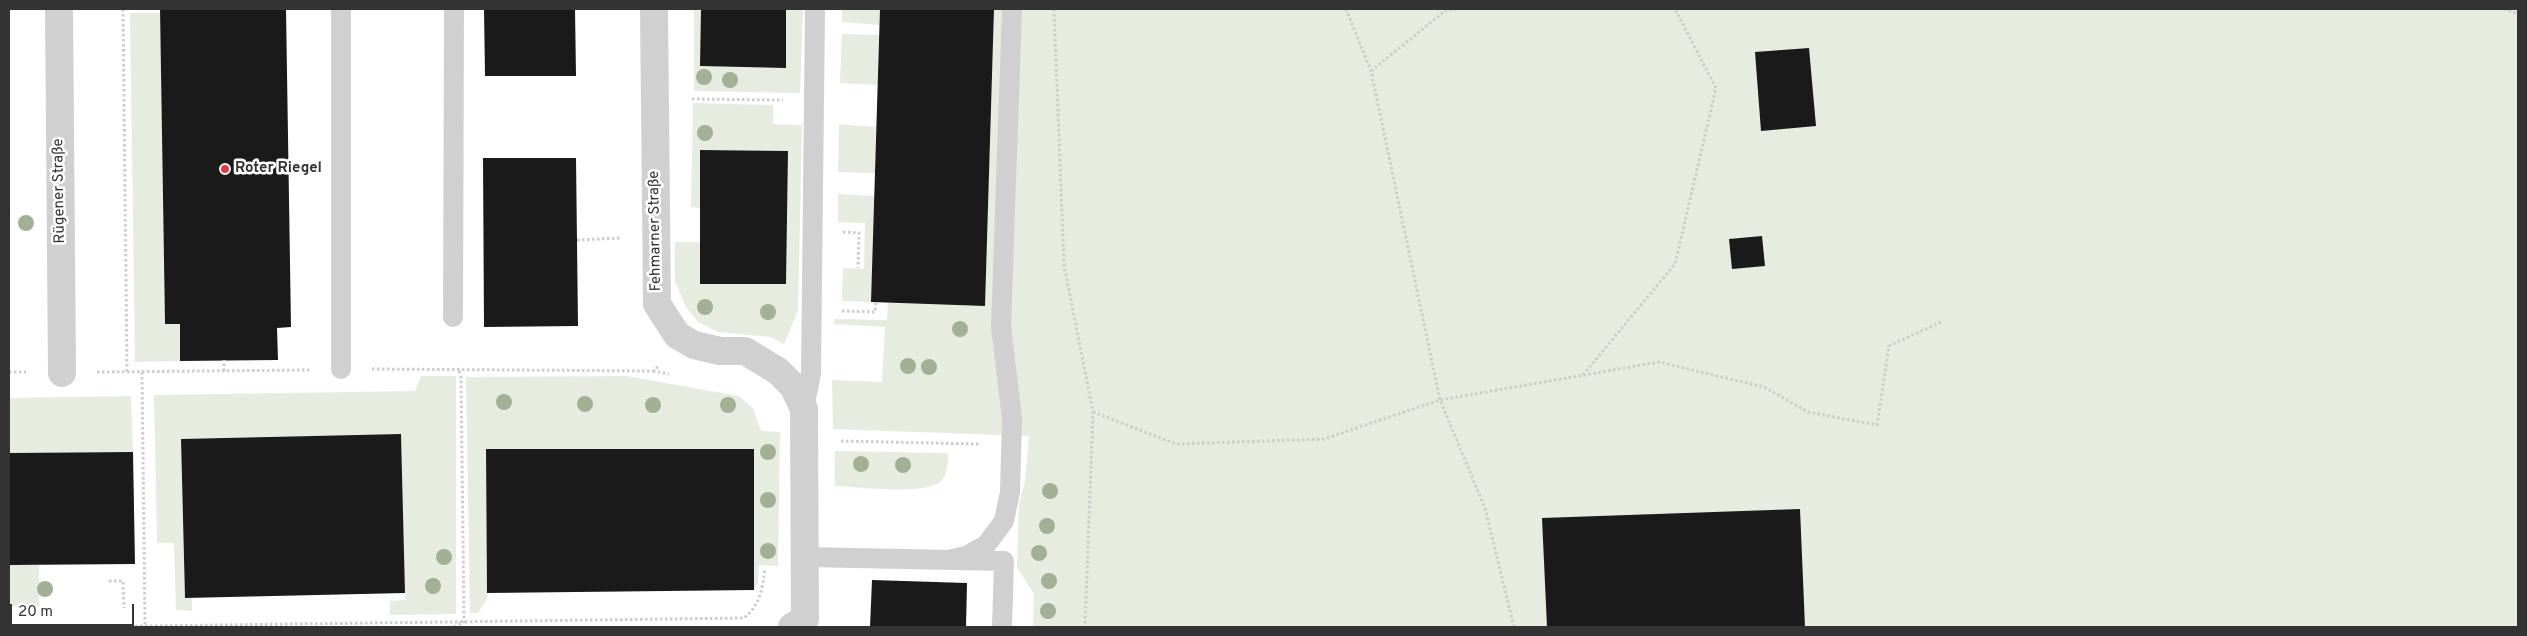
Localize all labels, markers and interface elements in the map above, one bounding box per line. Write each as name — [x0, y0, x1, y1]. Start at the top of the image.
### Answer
street label: Rügener Straße — [50, 138, 70, 244]
place label: Roter Riegel — [235, 160, 322, 178]
marker: Roter Riegel — [219, 163, 231, 175]
street label: Fehmarner Straße — [646, 171, 666, 291]
scale bar — [12, 594, 136, 626]
text: 20 m — [18, 603, 53, 622]

